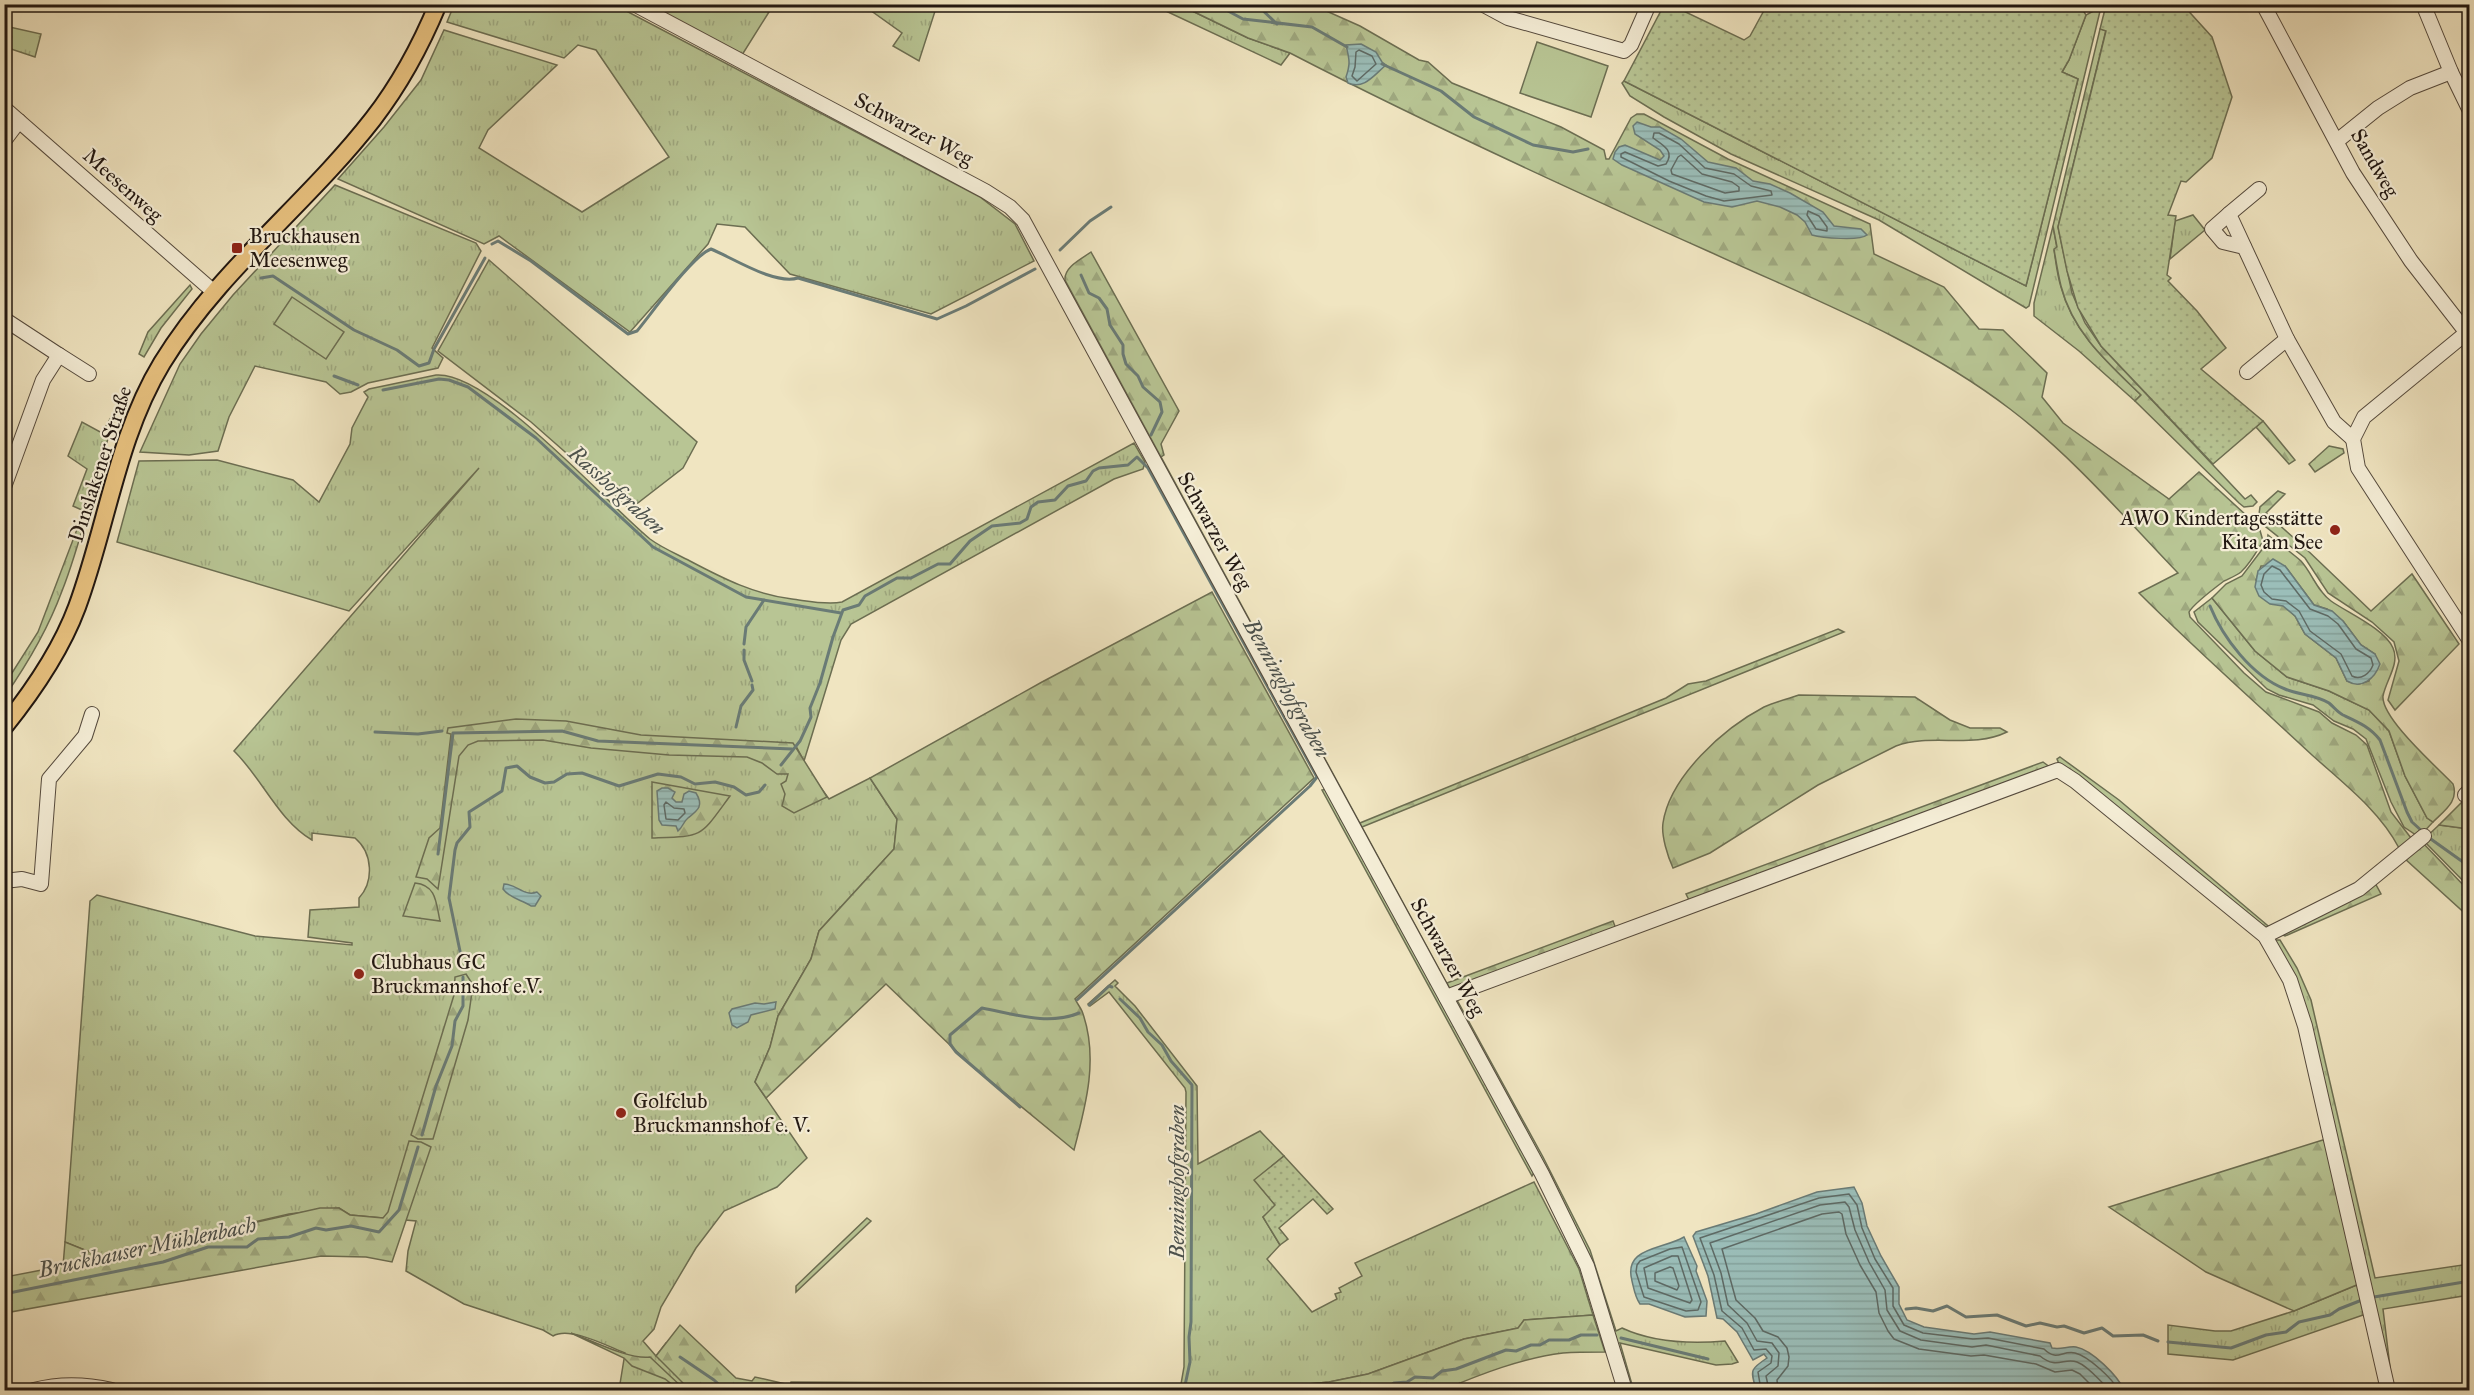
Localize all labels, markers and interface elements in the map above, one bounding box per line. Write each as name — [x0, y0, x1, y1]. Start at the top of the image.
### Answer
street label: Schwarzer Weg — [850, 87, 978, 171]
street label: Sandweg — [2345, 124, 2405, 202]
street label: Meesenweg — [78, 142, 168, 228]
place label: Bruckhausen Meesenweg — [249, 223, 360, 273]
marker: Bruckhausen Meesenweg — [230, 241, 244, 255]
street label: Dinslakener Straße — [63, 382, 138, 545]
water label: Rasshofgraben — [562, 439, 671, 541]
street label: Schwarzer Weg — [1172, 467, 1258, 595]
place label: AWO Kindertagesstätte Kita am See — [2119, 505, 2323, 555]
marker: AWO Kindertagesstätte Kita am See — [2328, 523, 2342, 537]
water label: Benninghofgraben — [1237, 613, 1337, 763]
street label: Schwarzer Weg — [1405, 893, 1491, 1021]
place label: Clubhaus GC Bruckmannshof e.V. — [371, 949, 543, 999]
marker: Clubhaus GC Bruckmannshof e.V. — [352, 967, 366, 981]
place label: Golfclub Bruckmannshof e. V. — [633, 1088, 811, 1138]
water label: Benninghofgraben — [1163, 1104, 1190, 1260]
marker: Golfclub Bruckmannshof e. V. — [614, 1106, 628, 1120]
water label: Bruckhauser Mühlenbach — [35, 1211, 259, 1284]

